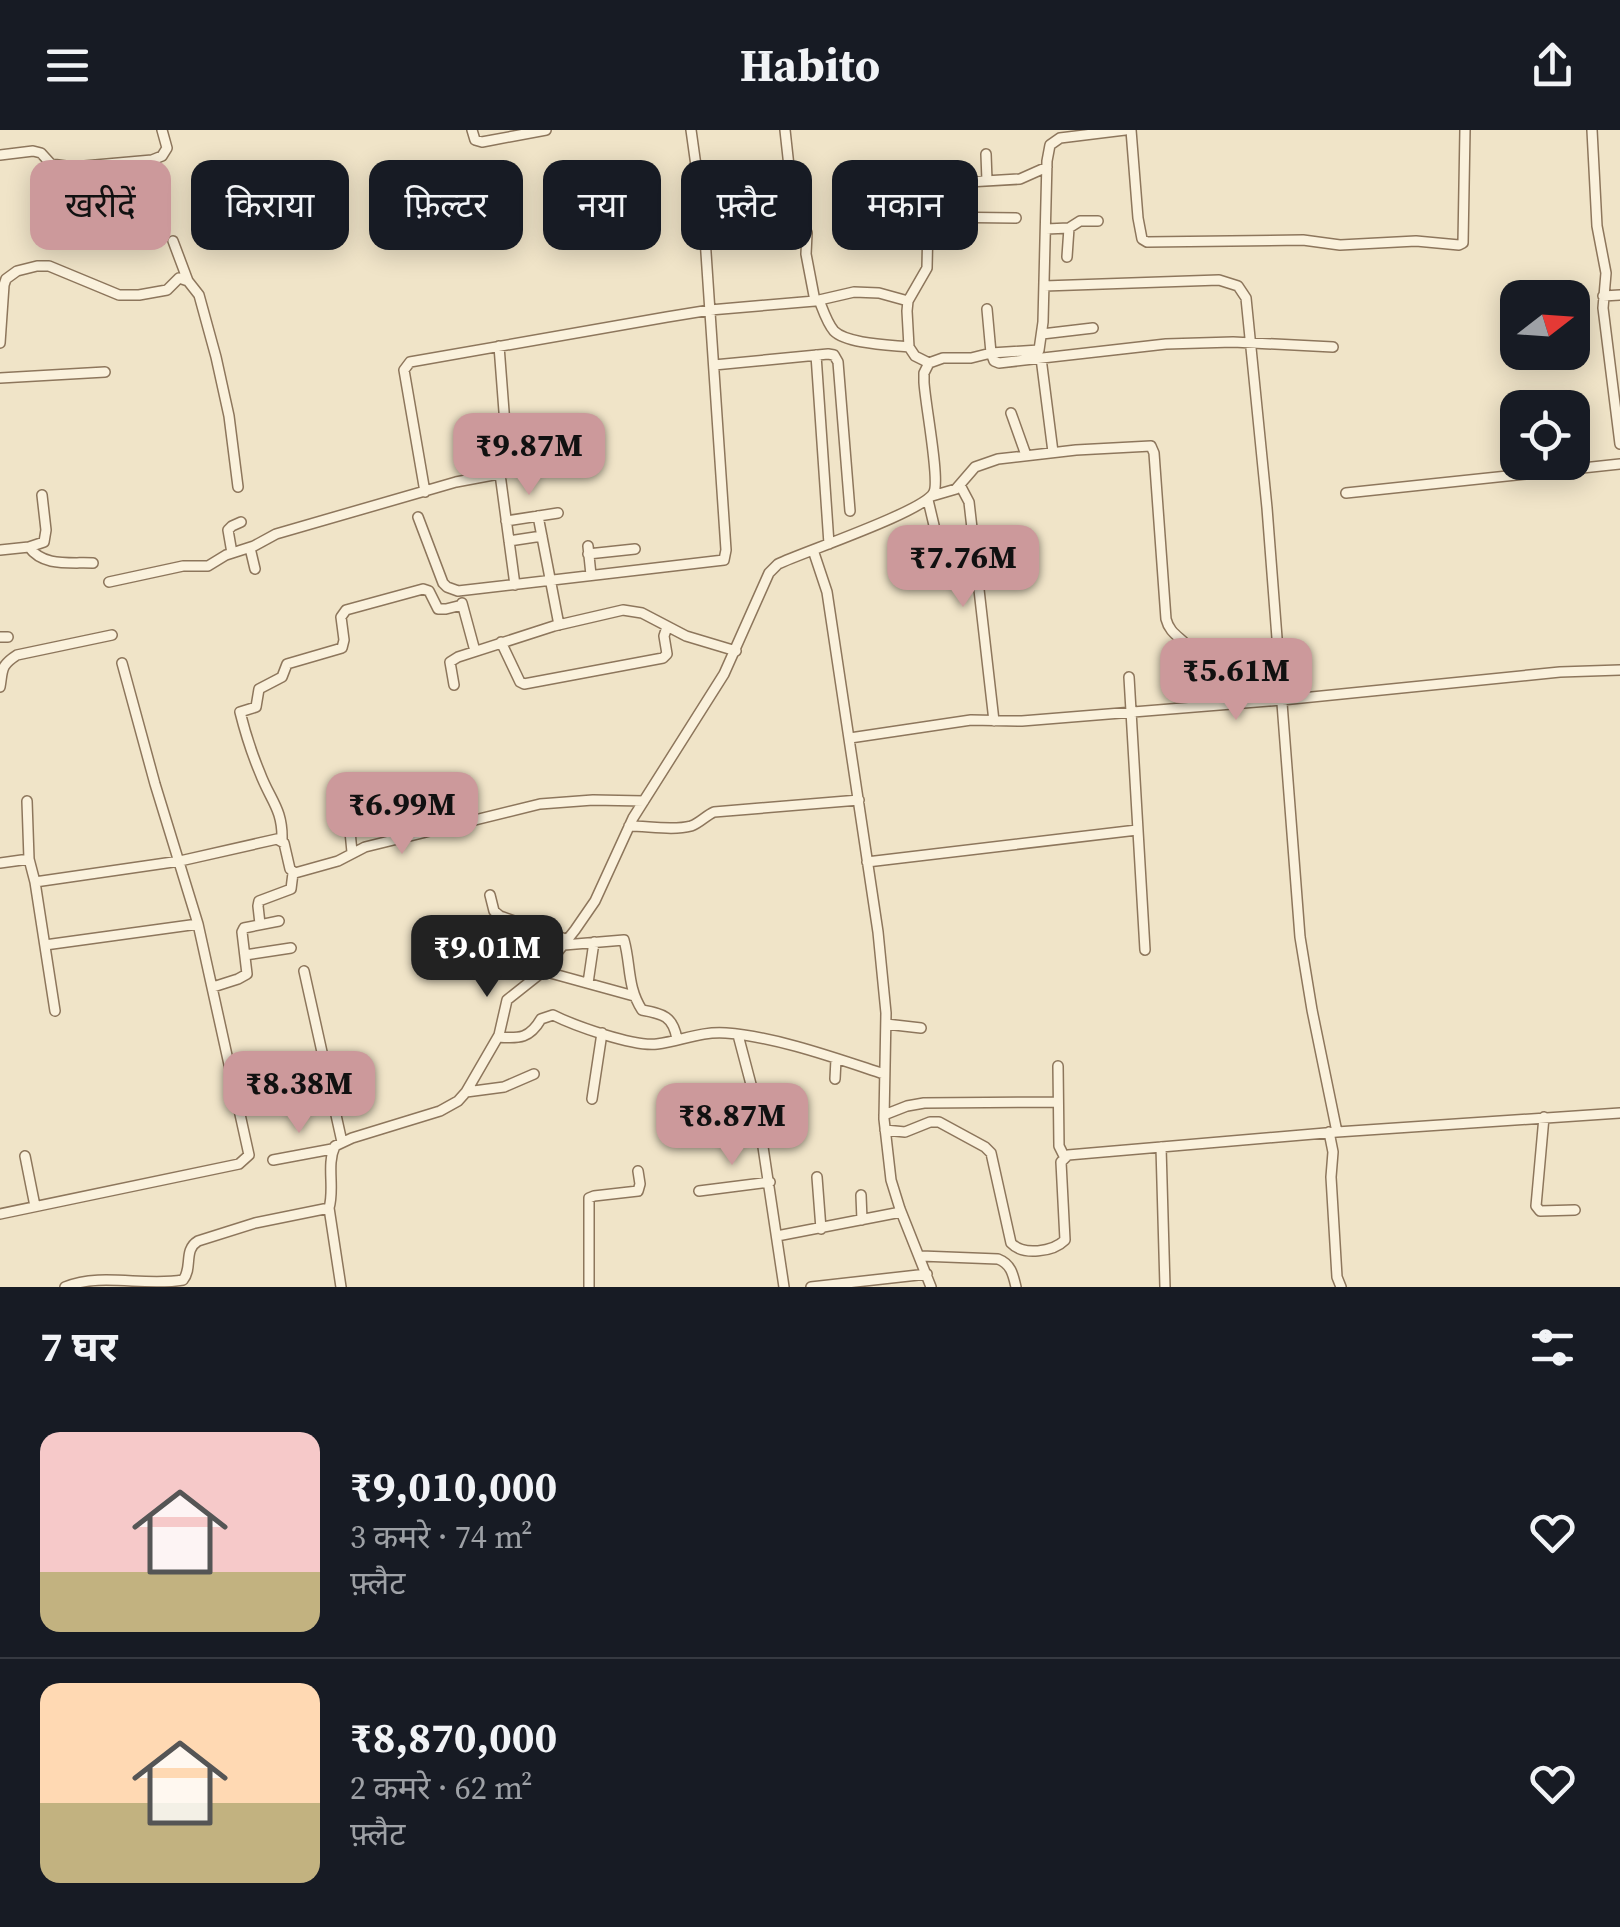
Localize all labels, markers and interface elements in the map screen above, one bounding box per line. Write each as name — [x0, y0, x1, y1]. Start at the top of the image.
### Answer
text: Habito — [740, 34, 880, 96]
icon: menu — [40, 38, 95, 93]
icon: share — [1525, 38, 1580, 93]
chip: खरीदें — [30, 160, 171, 250]
chip: किराया — [191, 160, 349, 250]
chip: फ़िल्टर — [369, 160, 523, 250]
chip: नया — [543, 160, 661, 250]
chip: फ़्लैट — [681, 160, 812, 250]
chip: मकान — [832, 160, 978, 250]
north arrow — [1500, 280, 1590, 370]
map controls — [1500, 280, 1590, 480]
button: locate — [1500, 390, 1590, 480]
pin: ₹9.87M — [448, 413, 610, 498]
text: ₹9.87M — [475, 423, 583, 467]
pin: ₹7.76M — [882, 525, 1044, 610]
text: ₹7.76M — [909, 535, 1017, 579]
pin: ₹5.61M — [1155, 638, 1317, 723]
text: ₹5.61M — [1182, 648, 1290, 692]
pin: ₹6.99M — [321, 772, 483, 857]
text: ₹6.99M — [348, 782, 456, 826]
pin: ₹9.01M — [406, 915, 568, 1000]
text: ₹9.01M — [433, 925, 541, 969]
pin: ₹8.38M — [218, 1051, 380, 1136]
text: ₹8.38M — [245, 1061, 353, 1105]
pin: ₹8.87M — [651, 1083, 813, 1168]
text: ₹8.87M — [678, 1093, 786, 1137]
text: 7 घर — [40, 1317, 118, 1375]
icon: filters — [1525, 1320, 1580, 1375]
text: ₹9,010,000 — [350, 1457, 557, 1515]
icon: home — [120, 1472, 240, 1592]
icon: heart — [1525, 1505, 1580, 1560]
text: 3 कमरे · 74 m² — [350, 1515, 533, 1559]
text: फ़्लैट — [350, 1561, 405, 1605]
text: ₹8,870,000 — [350, 1708, 557, 1766]
icon: home — [120, 1723, 240, 1843]
icon: heart — [1525, 1756, 1580, 1811]
text: 2 कमरे · 62 m² — [350, 1766, 533, 1810]
text: फ़्लैट — [350, 1812, 405, 1856]

